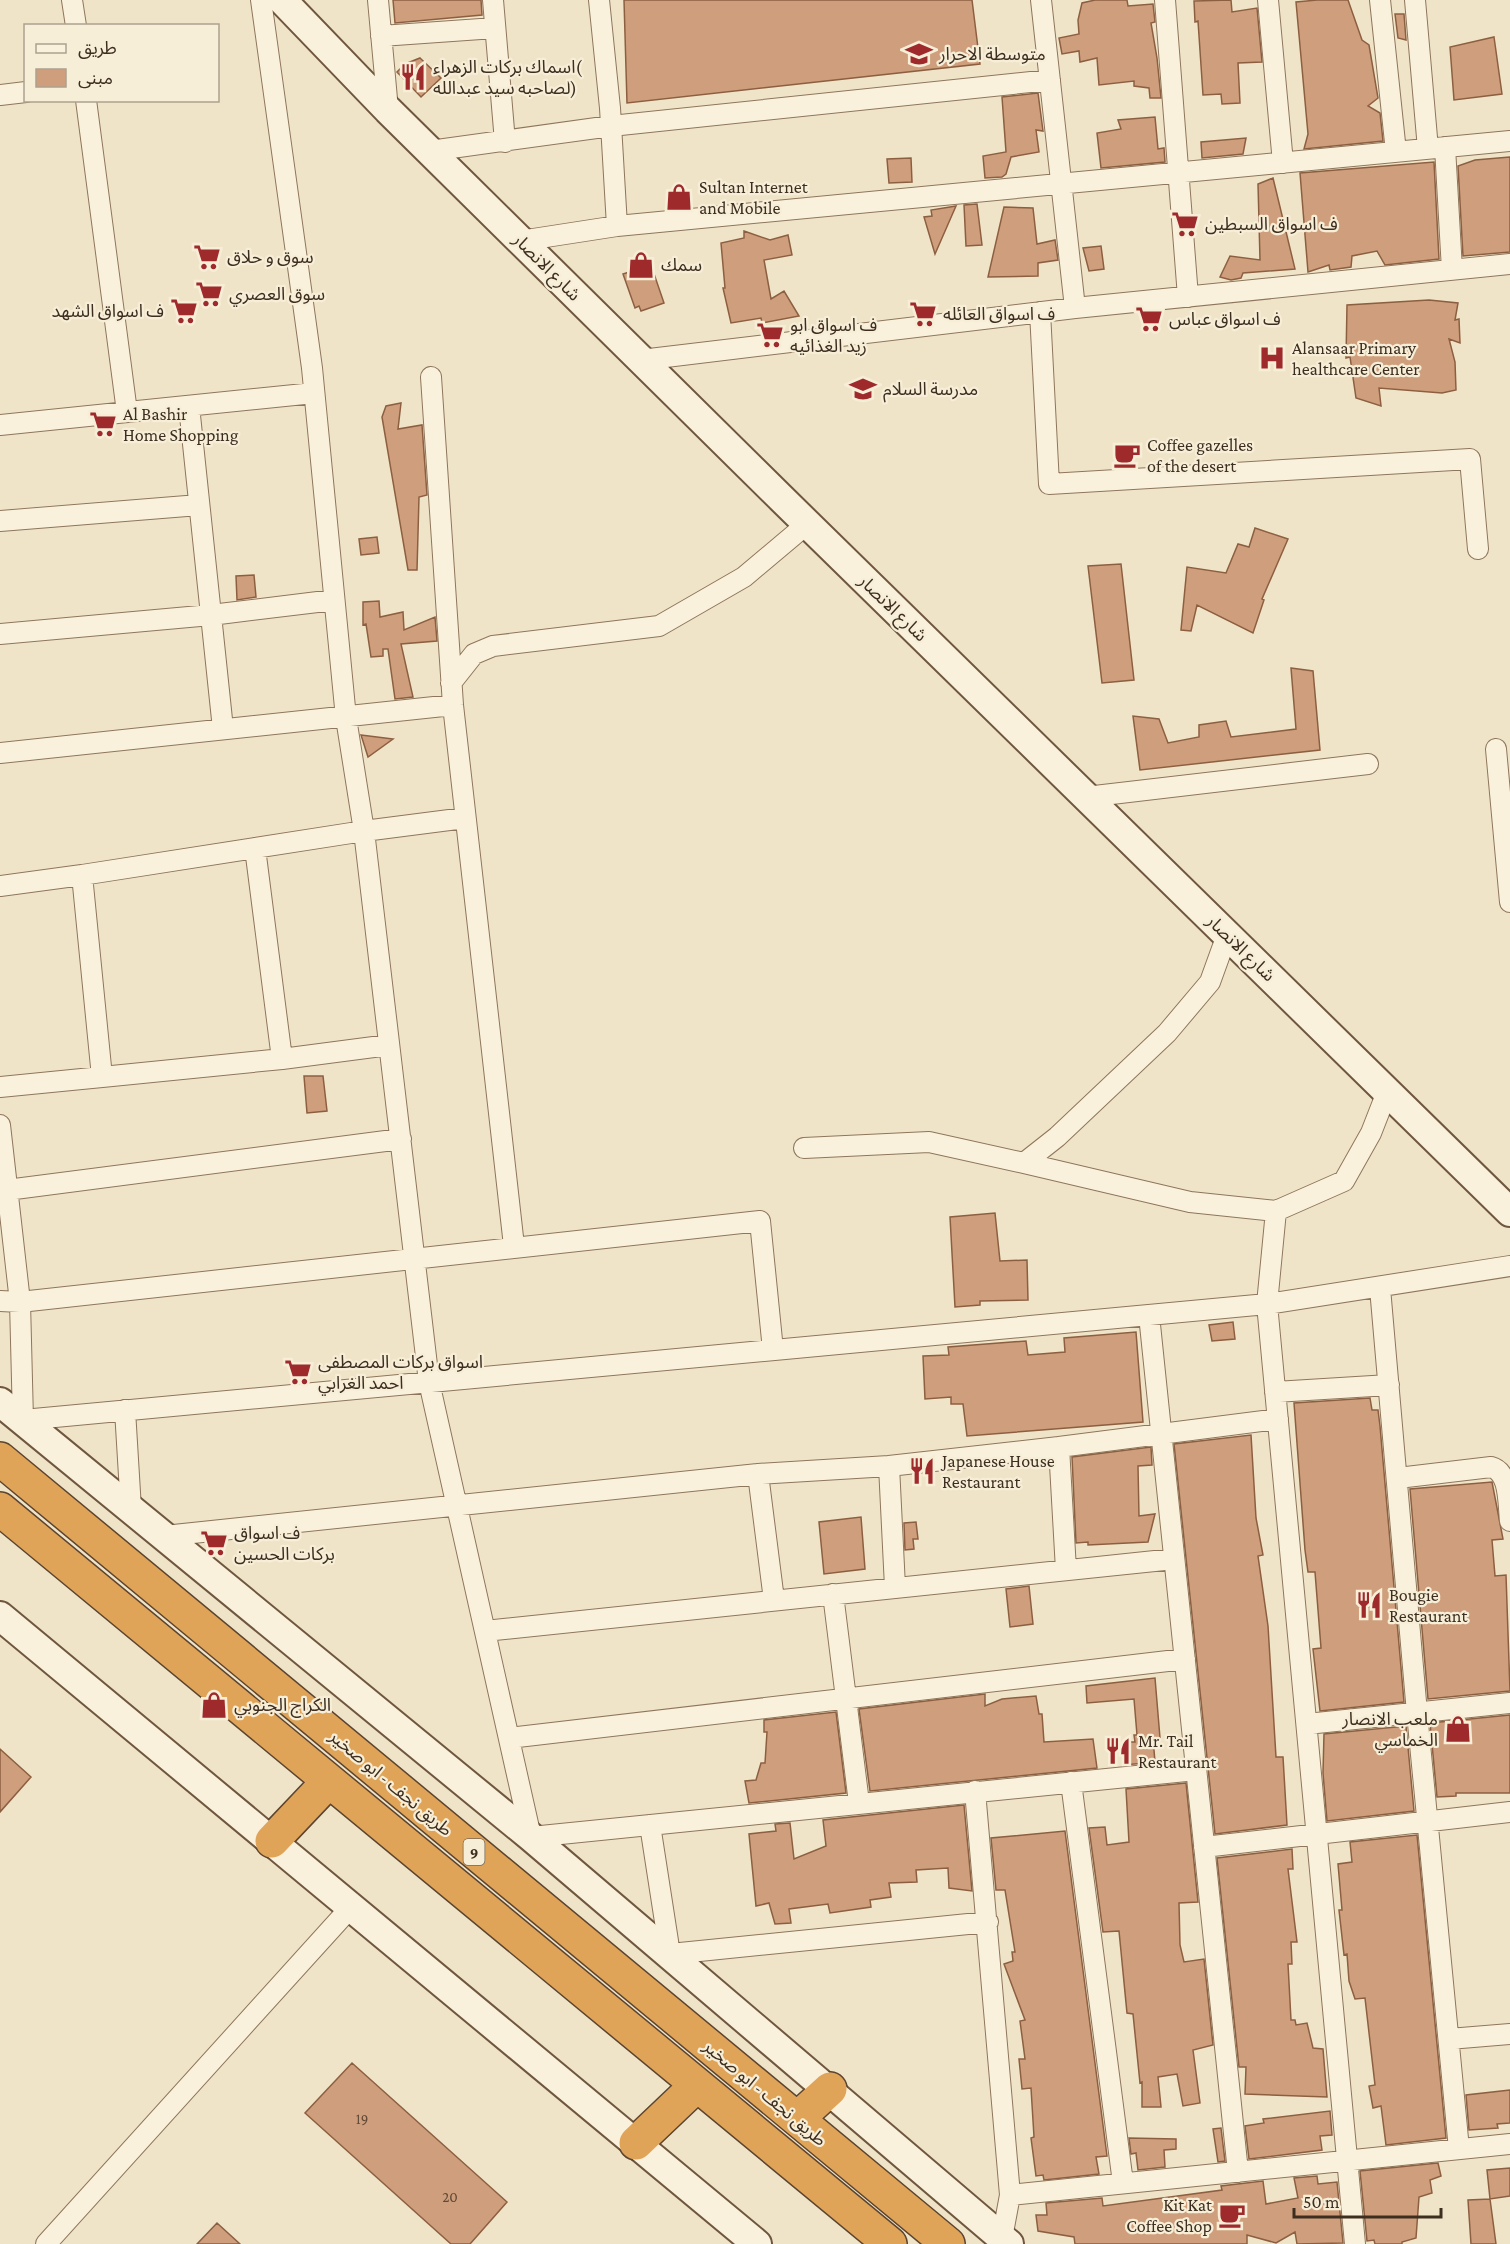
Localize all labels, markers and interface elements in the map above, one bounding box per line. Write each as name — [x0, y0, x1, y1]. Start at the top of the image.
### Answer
legend — [24, 24, 219, 102]
text: طريق — [78, 38, 117, 59]
school or university icon: متوسطة الاحرار — [904, 39, 934, 69]
place label: متوسطة الاحرار — [938, 44, 1046, 65]
place label: اسماك بركات الزهراء( لصاحبه سيد عبدالله) — [433, 57, 583, 99]
restaurant icon: اسماك بركات الزهراء( لصاحبه سيد عبدالله) — [398, 62, 428, 92]
text: مبنى — [78, 68, 113, 89]
place label: Sultan Internet and Mobile — [699, 177, 809, 218]
shop icon: Sultan Internet and Mobile — [664, 182, 694, 212]
supermarket icon: ف اسواق السبطين — [1170, 209, 1200, 239]
place label: ف اسواق السبطين — [1205, 214, 1338, 235]
street label: شارع الانصار — [506, 228, 585, 308]
supermarket icon: سوق و حلاق — [192, 242, 222, 272]
place label: سوق و حلاق — [227, 247, 314, 268]
shop icon: سمك — [626, 250, 656, 280]
place label: سمك — [661, 255, 702, 275]
supermarket icon: سوق العصري — [194, 279, 224, 309]
place label: سوق العصري — [229, 284, 325, 307]
supermarket icon: ف اسواق الشهد — [169, 296, 199, 326]
supermarket icon: ف اسواق العائله — [908, 299, 938, 329]
place label: ف اسواق الشهد — [51, 301, 164, 322]
place label: ف اسواق العائله — [943, 304, 1055, 325]
supermarket icon: ف اسواق عباس — [1134, 304, 1164, 334]
place label: ف اسواق عباس — [1169, 309, 1281, 330]
place label: ف اسواق ابو زيد الغذائيه — [790, 315, 877, 357]
supermarket icon: ف اسواق ابو زيد الغذائيه — [755, 320, 785, 350]
place label: Alansaar Primary healthcare Center — [1292, 338, 1420, 379]
hospital icon: Alansaar Primary healthcare Center — [1257, 343, 1287, 373]
school or university icon: مدرسة السلام — [848, 374, 878, 404]
place label: مدرسة السلام — [883, 379, 978, 403]
place label: Al Bashir Home Shopping — [123, 404, 239, 445]
supermarket icon: Al Bashir Home Shopping — [88, 409, 118, 439]
place label: Coffee gazelles of the desert — [1147, 435, 1253, 476]
cafe icon: Coffee gazelles of the desert — [1112, 440, 1142, 470]
street label: شارع الانصار — [851, 570, 931, 648]
street label: شارع الانصار — [1199, 910, 1279, 988]
place label: اسواق بركات المصطفى احمد الغرابي — [318, 1352, 483, 1396]
supermarket icon: اسواق بركات المصطفى احمد الغرابي — [283, 1357, 313, 1387]
place label: Japanese House Restaurant — [940, 1451, 1055, 1492]
restaurant icon: Japanese House Restaurant — [907, 1456, 937, 1486]
place label: ف اسواق بركات الحسين — [234, 1523, 335, 1565]
supermarket icon: ف اسواق بركات الحسين — [199, 1528, 229, 1558]
place label: Bougie Restaurant — [1389, 1585, 1469, 1626]
restaurant icon: Bougie Restaurant — [1354, 1590, 1384, 1620]
shop icon: الكراج الجنوبي — [199, 1690, 229, 1720]
place label: الكراج الجنوبي — [234, 1695, 331, 1718]
place label: ملعب الانصار الخماسي — [1341, 1709, 1438, 1753]
shop icon: ملعب الانصار الخماسي — [1443, 1714, 1473, 1744]
street label: طريق نجف - ابو صخير — [324, 1725, 456, 1841]
place label: Mr. Tail Restaurant — [1138, 1731, 1218, 1772]
restaurant icon: Mr. Tail Restaurant — [1103, 1736, 1133, 1766]
road number: 9 — [464, 1839, 484, 1865]
street label: طريق نجف - ابو صخير — [698, 2035, 830, 2151]
house number: 19 — [356, 2111, 368, 2127]
scale bar — [1294, 2181, 1441, 2219]
house number: 20 — [442, 2189, 458, 2205]
text: 50 m — [1303, 2192, 1340, 2212]
place label: Kit Kat Coffee Shop — [1126, 2195, 1213, 2236]
cafe icon: Kit Kat Coffee Shop — [1217, 2200, 1247, 2230]

